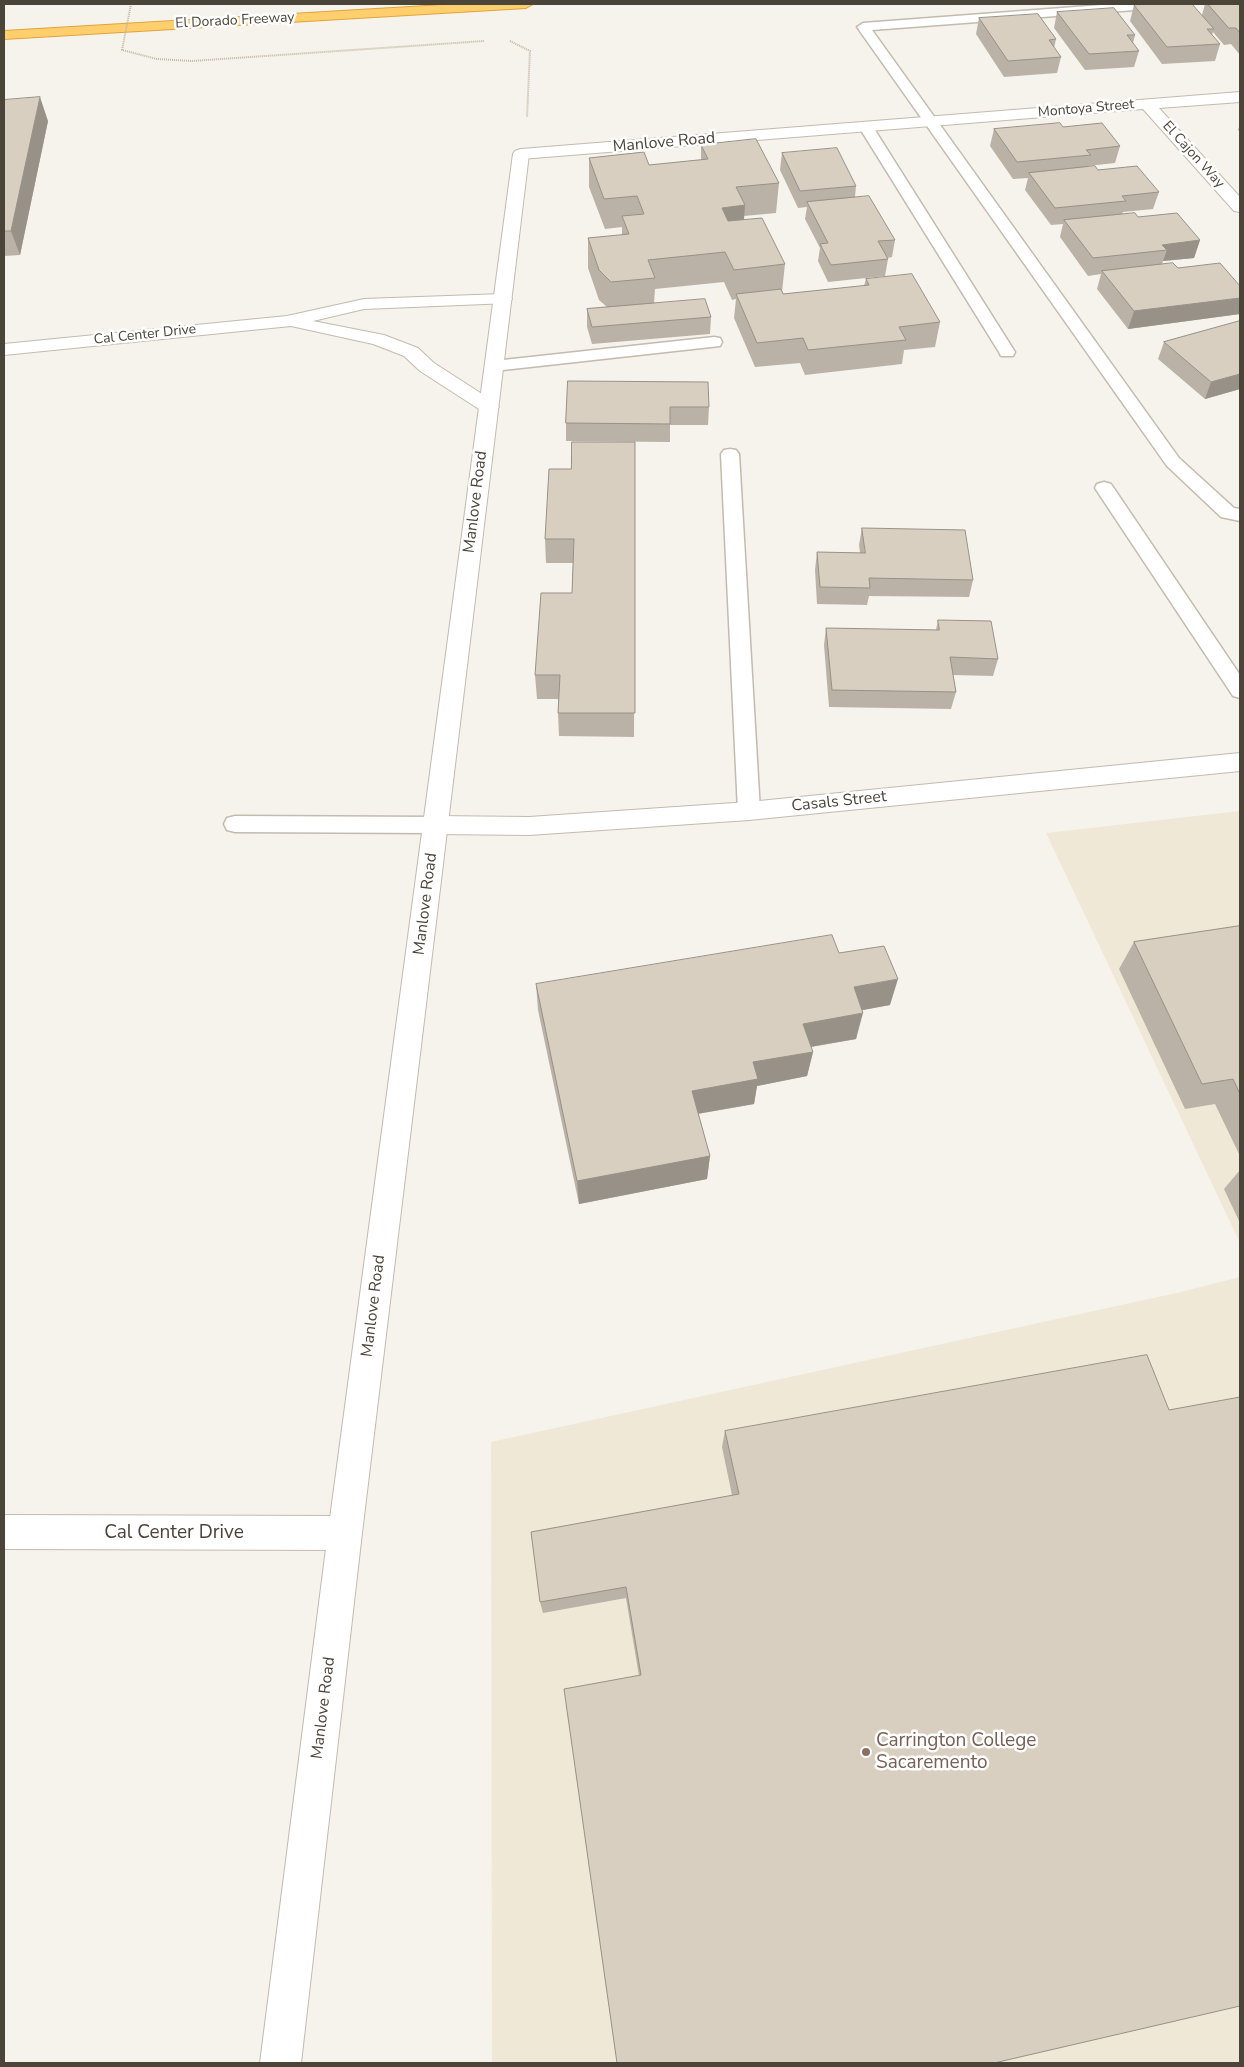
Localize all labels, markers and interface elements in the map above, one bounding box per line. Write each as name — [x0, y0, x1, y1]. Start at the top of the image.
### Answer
street label: El Dorado Freeway — [175, 9, 295, 33]
street label: Montoya Street — [1037, 96, 1135, 122]
street label: El Cajon Way — [1159, 118, 1227, 192]
street label: Manlove Road — [612, 129, 716, 157]
street label: Cal Center Drive — [93, 321, 197, 349]
street label: Manlove Road — [460, 450, 492, 554]
street label: Casals Street — [791, 787, 887, 817]
street label: Manlove Road — [410, 852, 442, 956]
street label: Manlove Road — [358, 1254, 390, 1358]
street label: Cal Center Drive — [104, 1522, 244, 1544]
street label: Manlove Road — [308, 1656, 340, 1760]
place label: Carrington College Sacaremento — [876, 1730, 1036, 1774]
marker: Carrington College Sacaremento — [860, 1746, 872, 1758]

